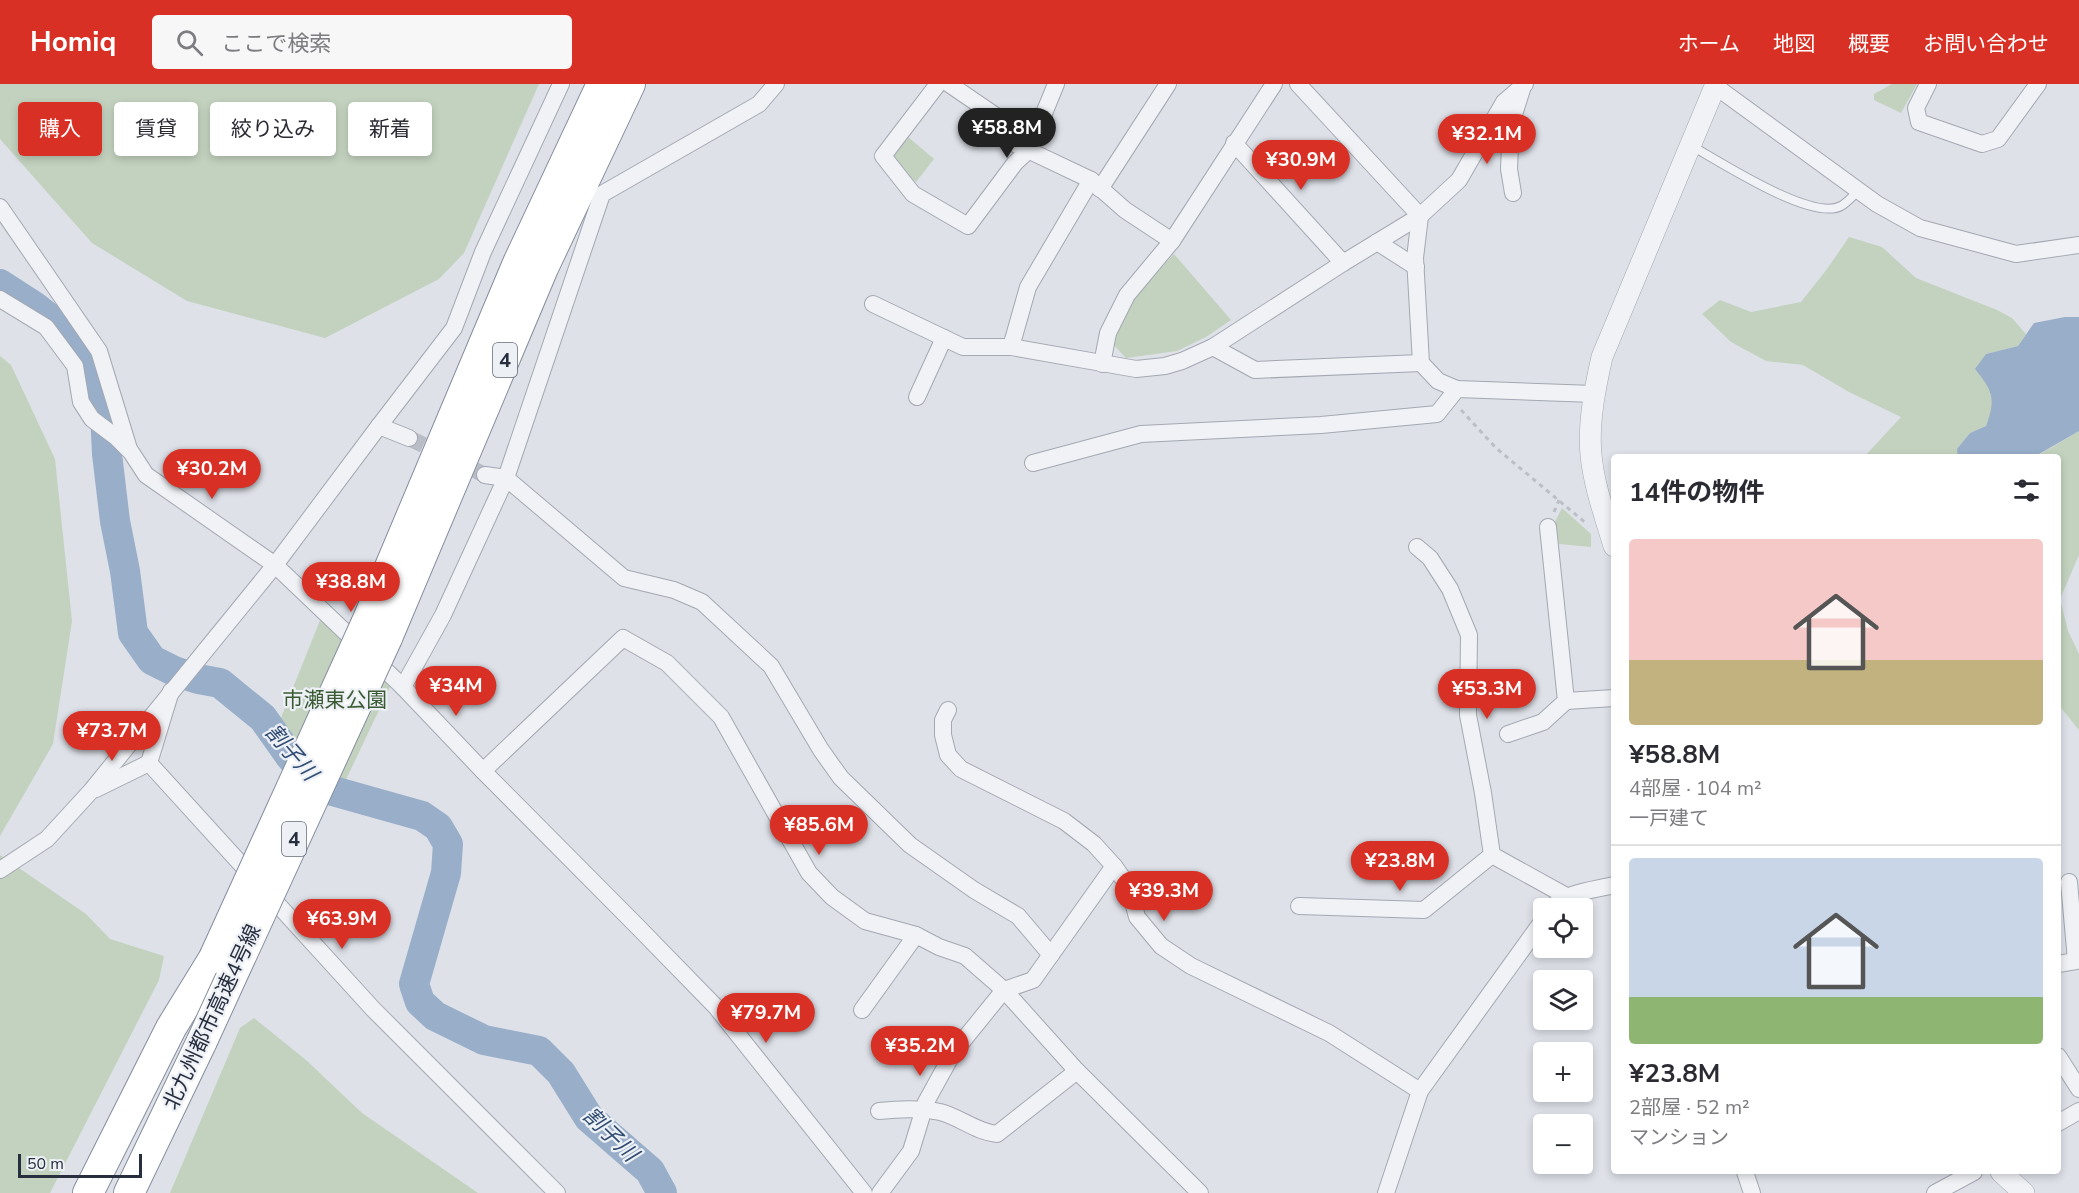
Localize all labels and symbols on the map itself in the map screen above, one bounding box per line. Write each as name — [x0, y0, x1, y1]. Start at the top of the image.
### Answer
pin: ¥58.8M — [958, 108, 1056, 159]
pin: ¥32.1M — [1438, 114, 1536, 165]
pin: ¥30.9M — [1252, 140, 1350, 191]
road number: 4 — [493, 343, 517, 377]
pin: ¥30.2M — [163, 449, 261, 500]
pin: ¥38.8M — [302, 562, 400, 613]
pin: ¥34M — [420, 666, 492, 717]
pin: ¥53.3M — [1438, 669, 1536, 720]
park label: 市瀬東公園 — [283, 686, 388, 714]
pin: ¥73.7M — [63, 711, 161, 762]
water label: 割子川 — [258, 718, 326, 789]
pin: ¥85.6M — [770, 805, 868, 856]
road number: 4 — [282, 822, 306, 856]
pin: ¥23.8M — [1351, 841, 1449, 892]
pin: ¥39.3M — [1115, 871, 1213, 922]
pin: ¥63.9M — [293, 899, 391, 950]
street label: 北九州都市高速4号線 — [157, 920, 267, 1114]
pin: ¥79.7M — [717, 993, 815, 1044]
pin: ¥35.2M — [871, 1026, 969, 1077]
water label: 割子川 — [576, 1101, 646, 1170]
scale bar — [18, 1151, 142, 1178]

